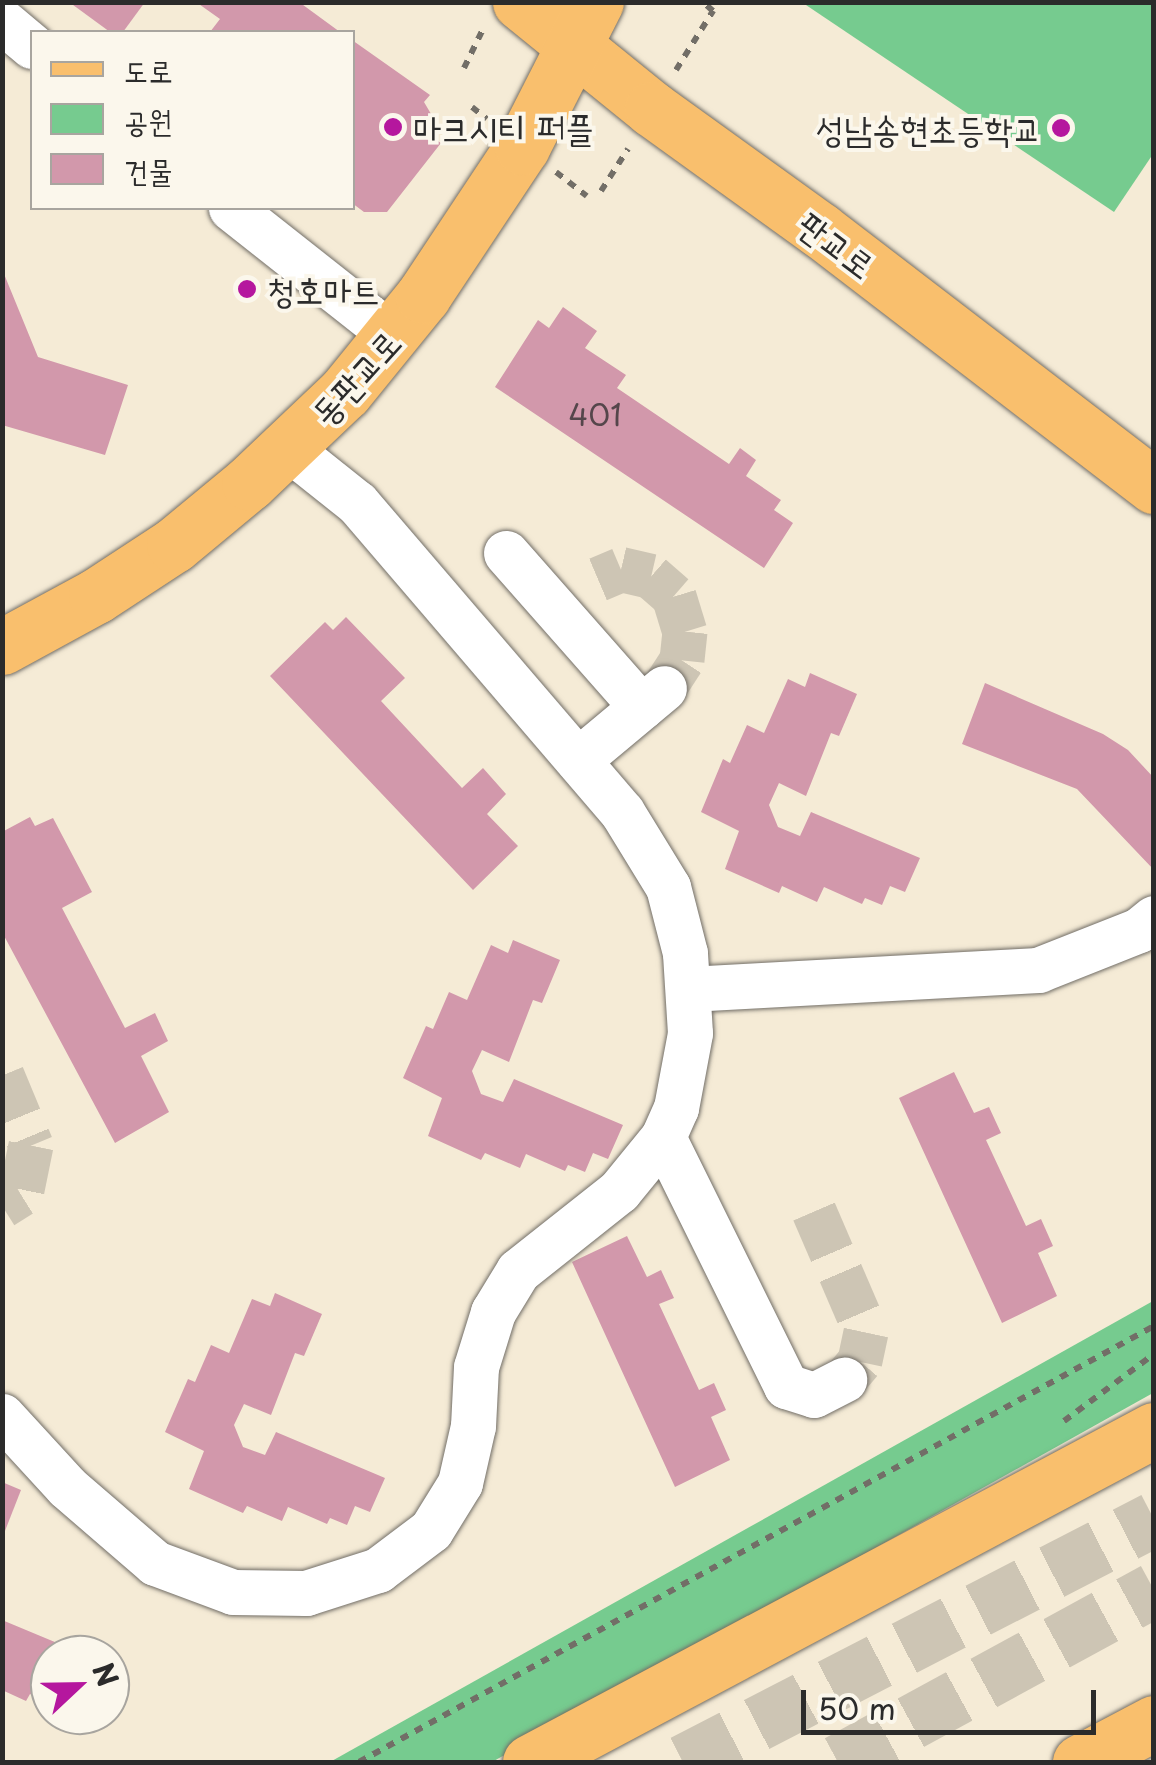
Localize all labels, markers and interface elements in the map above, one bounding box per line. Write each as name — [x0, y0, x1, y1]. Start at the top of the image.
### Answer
legend — [30, 30, 355, 210]
text: 도로 — [124, 47, 172, 92]
text: 공원 — [124, 97, 172, 142]
place label: 마크시티 퍼플 — [413, 106, 593, 148]
place label: 성남송현초등학교 — [816, 107, 1041, 149]
marker: 마크시티 퍼플 — [382, 116, 404, 138]
marker: 성남송현초등학교 — [1050, 117, 1072, 139]
text: 건물 — [124, 147, 172, 192]
street label: 판교로 — [791, 202, 883, 286]
place label: 청호마트 — [267, 268, 380, 310]
marker: 청호마트 — [236, 278, 258, 300]
street label: 동판교로 — [302, 321, 408, 433]
house number: 401 — [568, 396, 622, 432]
north arrow — [30, 1635, 130, 1735]
text: N — [82, 1656, 131, 1693]
scale bar — [806, 1670, 1101, 1732]
text: 50 m — [818, 1685, 896, 1730]

